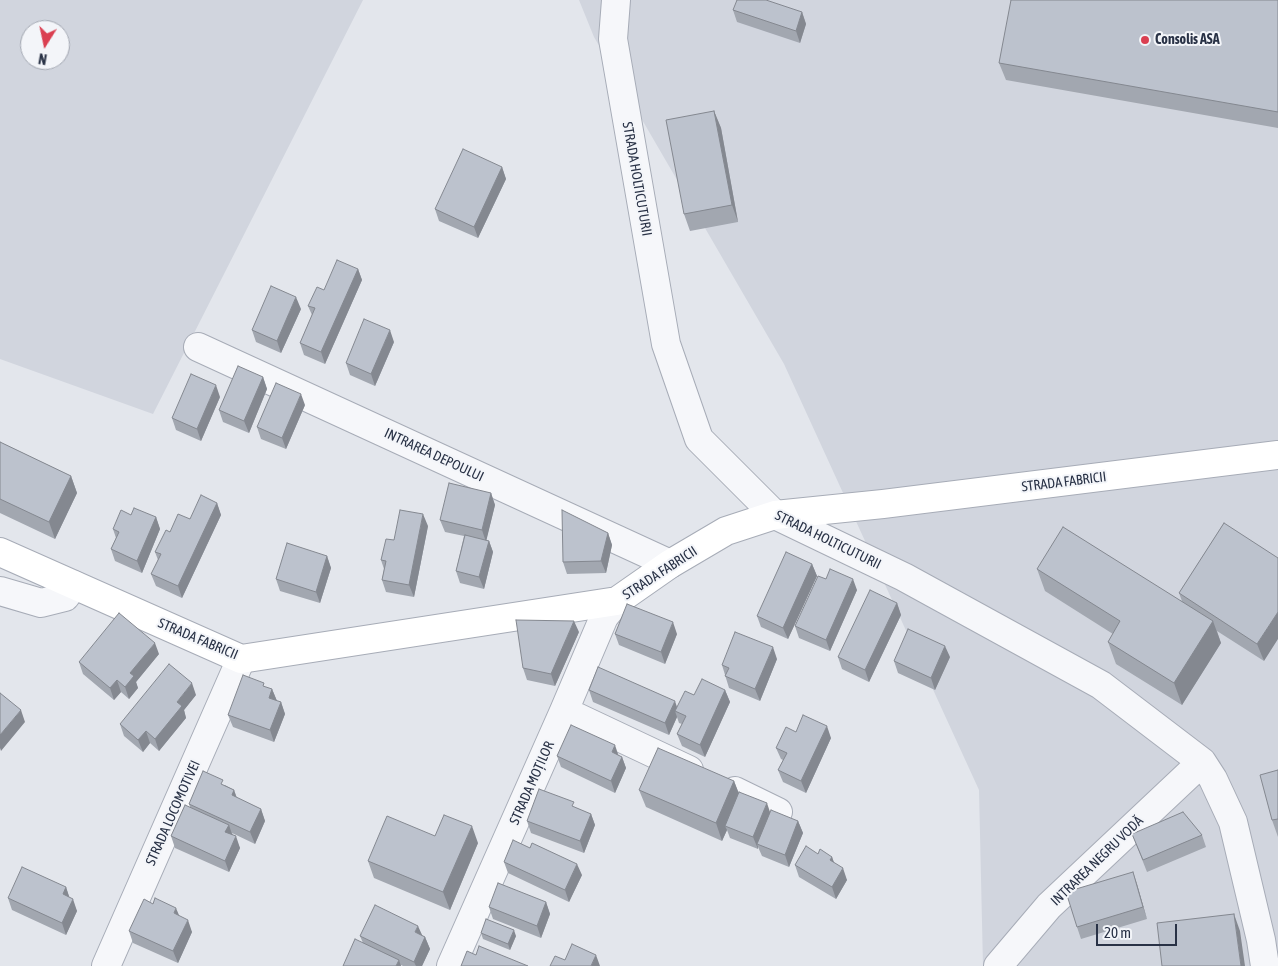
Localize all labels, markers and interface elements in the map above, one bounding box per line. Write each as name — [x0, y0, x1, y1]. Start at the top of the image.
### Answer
north arrow — [20, 20, 70, 70]
place label: Consolis ASA — [1155, 32, 1220, 48]
marker: Consolis ASA — [1139, 34, 1151, 46]
text: N — [37, 50, 48, 67]
street label: STRADA HOLTICUTURII — [619, 121, 655, 237]
street label: INTRAREA DEPOULUI — [382, 425, 486, 485]
street label: STRADA FABRICII — [1021, 468, 1107, 496]
street label: STRADA HOLTICUTURII — [772, 507, 884, 573]
street label: STRADA FABRICII — [620, 543, 700, 603]
street label: STRADA FABRICII — [155, 615, 241, 663]
street label: STRADA MOȚILOR — [506, 739, 558, 827]
street label: STRADA LOCOMOTIVEI — [142, 758, 204, 868]
street label: INTRAREA NEGRU VODĂ — [1047, 813, 1147, 909]
scale bar — [1098, 914, 1179, 946]
text: 20 m — [1104, 924, 1131, 941]

